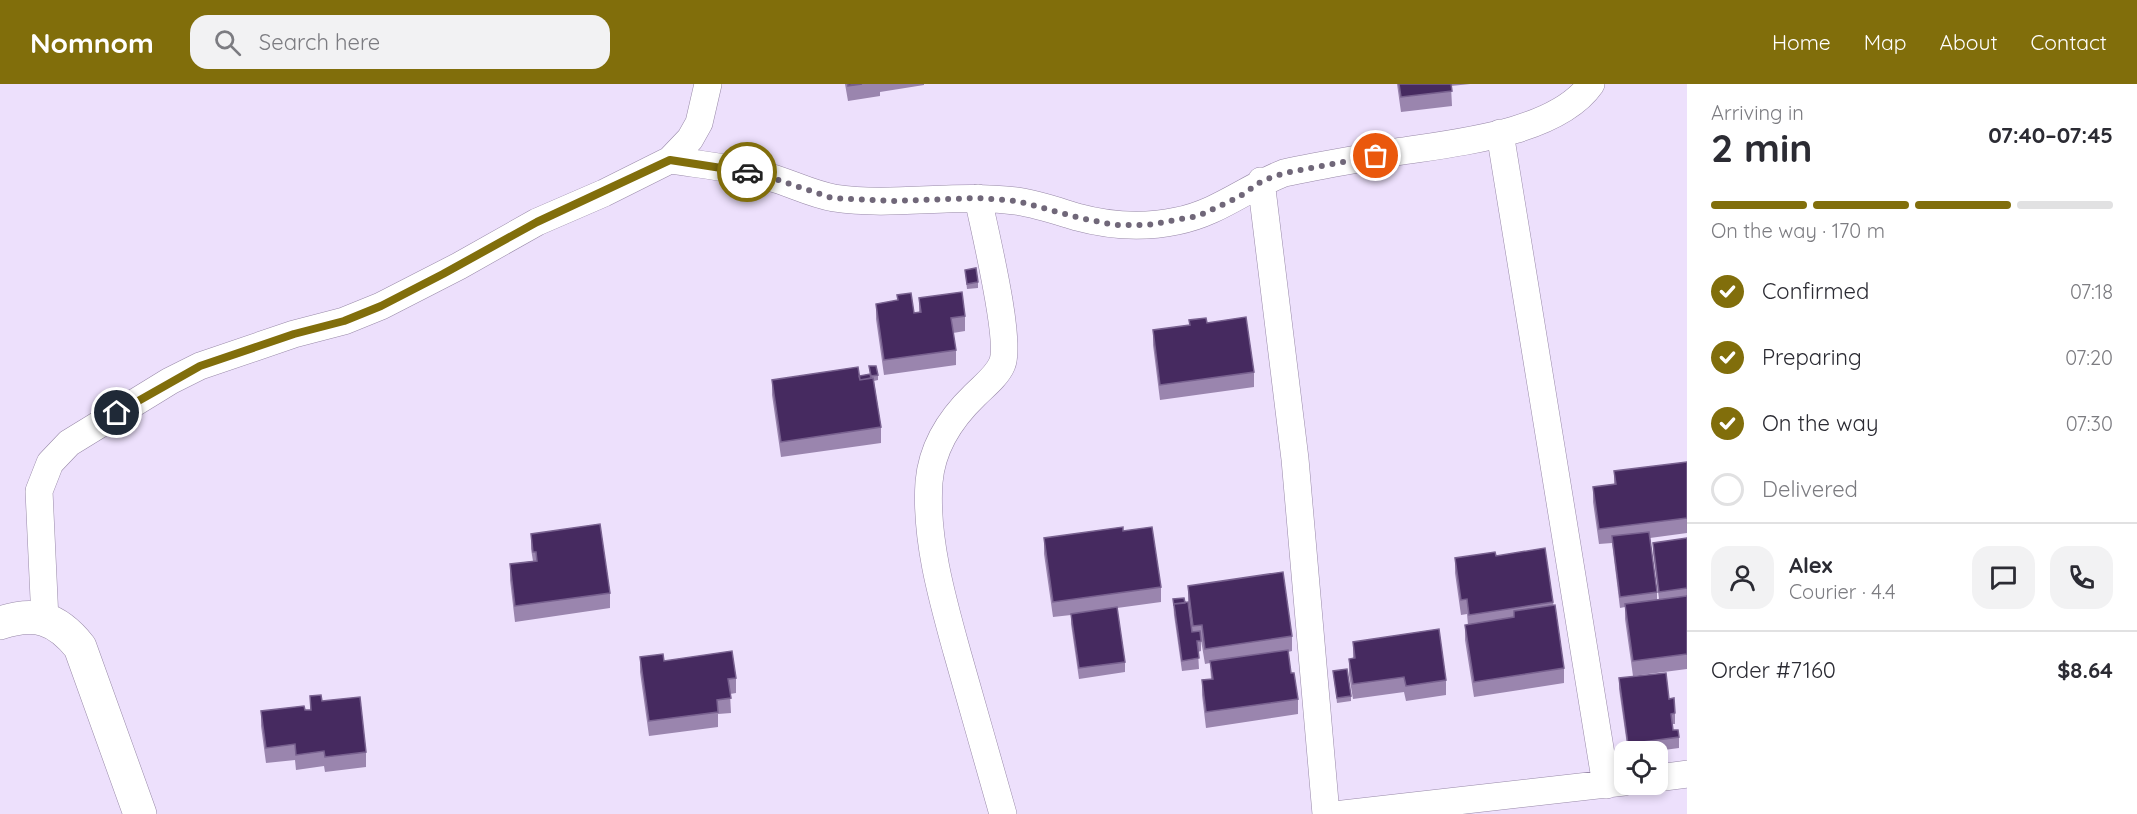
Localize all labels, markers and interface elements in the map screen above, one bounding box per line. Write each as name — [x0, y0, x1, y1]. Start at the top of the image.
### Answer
search box — [190, 15, 610, 69]
text: Nomnom — [30, 25, 154, 60]
icon: search — [211, 26, 244, 59]
text: Search here — [259, 28, 380, 56]
text: Home — [1772, 29, 1831, 55]
text: Map — [1864, 29, 1907, 55]
text: About — [1940, 29, 1998, 55]
text: Contact — [2031, 29, 2107, 55]
text: Arriving in — [1711, 100, 1804, 125]
text: 07:40–07:45 — [1988, 121, 2113, 149]
text: 2 min — [1711, 123, 1813, 172]
pin — [1350, 130, 1401, 181]
icon: bag — [1359, 139, 1392, 172]
courier — [717, 142, 777, 202]
icon: car — [731, 156, 764, 189]
text: On the way · 170 m — [1711, 218, 1885, 243]
icon: check — [1711, 275, 1744, 308]
text: Confirmed — [1762, 277, 1869, 305]
text: 07:18 — [2070, 279, 2113, 304]
icon: check — [1711, 341, 1744, 374]
text: Preparing — [1762, 343, 1862, 371]
text: 07:20 — [2065, 345, 2113, 370]
pin — [91, 387, 142, 438]
icon: home — [100, 396, 133, 429]
icon: check — [1711, 407, 1744, 440]
text: On the way — [1762, 409, 1878, 437]
text: 07:30 — [2066, 411, 2113, 436]
text: Delivered — [1762, 475, 1858, 503]
button: person — [1711, 546, 1774, 609]
button: chat — [1972, 546, 2035, 609]
button: phone — [2050, 546, 2113, 609]
text: Alex — [1789, 551, 1832, 579]
text: Courier · 4.4 — [1789, 579, 1895, 604]
text: Order #7160 — [1711, 656, 1836, 684]
text: $8.64 — [2057, 656, 2113, 684]
map controls — [1614, 741, 1668, 795]
button: locate — [1614, 741, 1668, 795]

